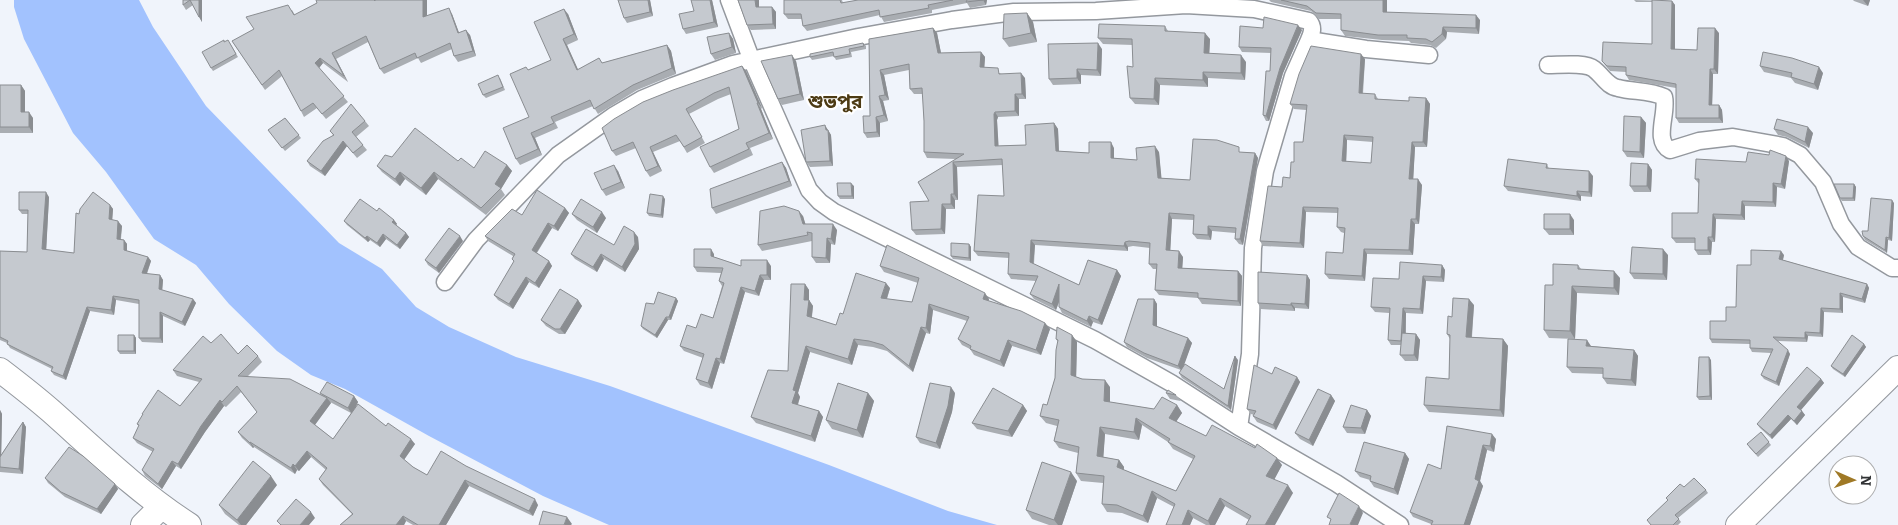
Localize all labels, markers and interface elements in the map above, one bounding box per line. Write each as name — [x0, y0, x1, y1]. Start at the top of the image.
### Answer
district label: শুভপুর — [808, 90, 863, 113]
north arrow — [1828, 455, 1878, 505]
text: N — [1857, 475, 1874, 486]

